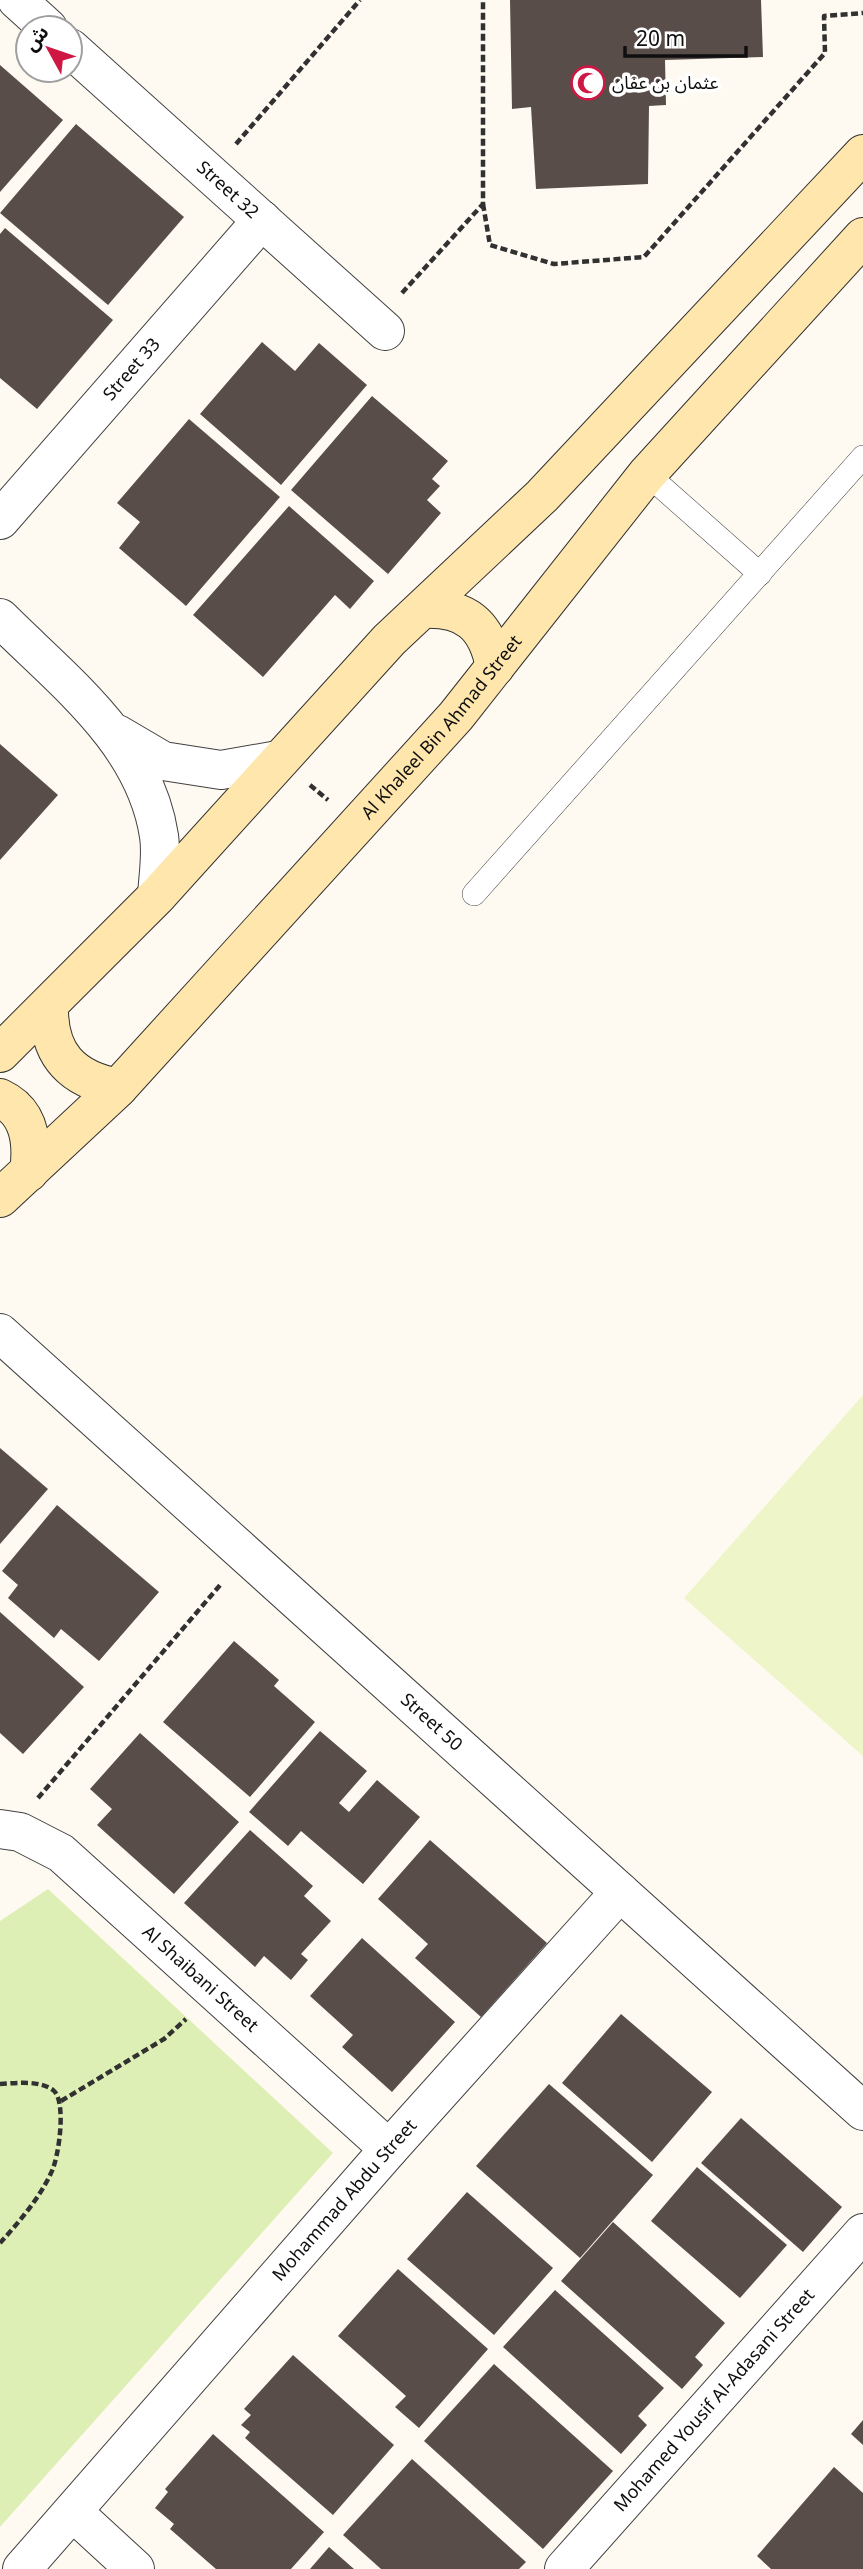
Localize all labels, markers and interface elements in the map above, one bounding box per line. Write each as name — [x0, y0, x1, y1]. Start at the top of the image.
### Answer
north arrow — [14, 14, 84, 84]
scale bar — [625, 14, 746, 58]
text: ش — [13, 16, 60, 62]
text: 20 m — [636, 17, 685, 61]
mosque icon: عثمان بن عفان — [569, 64, 607, 102]
place label: عثمان بن عفان — [612, 64, 719, 102]
street label: Street 32 — [187, 150, 269, 229]
street label: Street 33 — [92, 328, 171, 410]
street label: Al Khaleel Bin Ahmad Street — [351, 626, 533, 829]
street label: Street 50 — [391, 1683, 472, 1761]
street label: Al Shaibani Street — [132, 1915, 269, 2043]
street label: Mohammad Abdu Street — [262, 2109, 428, 2291]
street label: Mohamed Yousif Al-Adasani Street — [603, 2279, 825, 2521]

